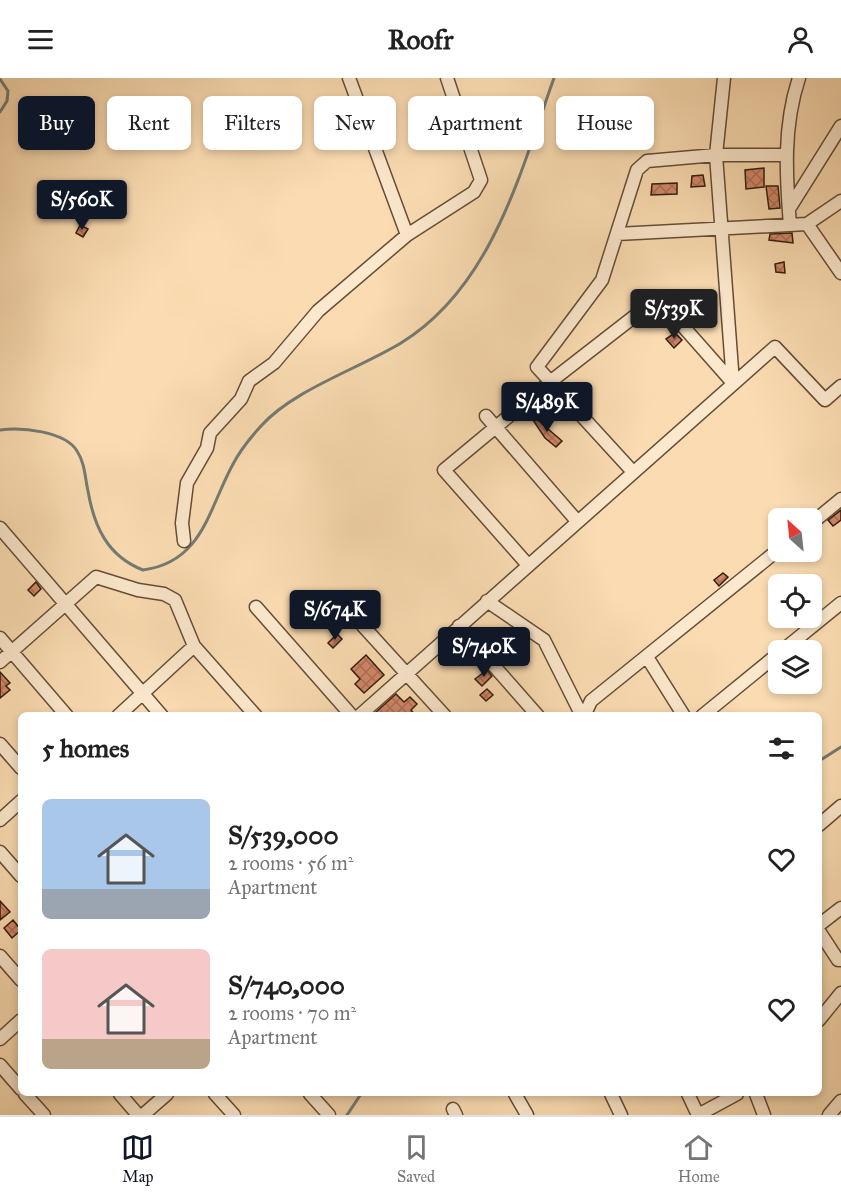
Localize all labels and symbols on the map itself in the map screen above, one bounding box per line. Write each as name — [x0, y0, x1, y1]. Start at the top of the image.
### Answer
pin: S/560K — [33, 180, 131, 231]
pin: S/539K — [625, 289, 723, 340]
pin: S/489K — [498, 382, 596, 433]
north arrow — [768, 508, 822, 562]
pin: S/674K — [286, 590, 384, 641]
pin: S/740K — [435, 627, 533, 678]

